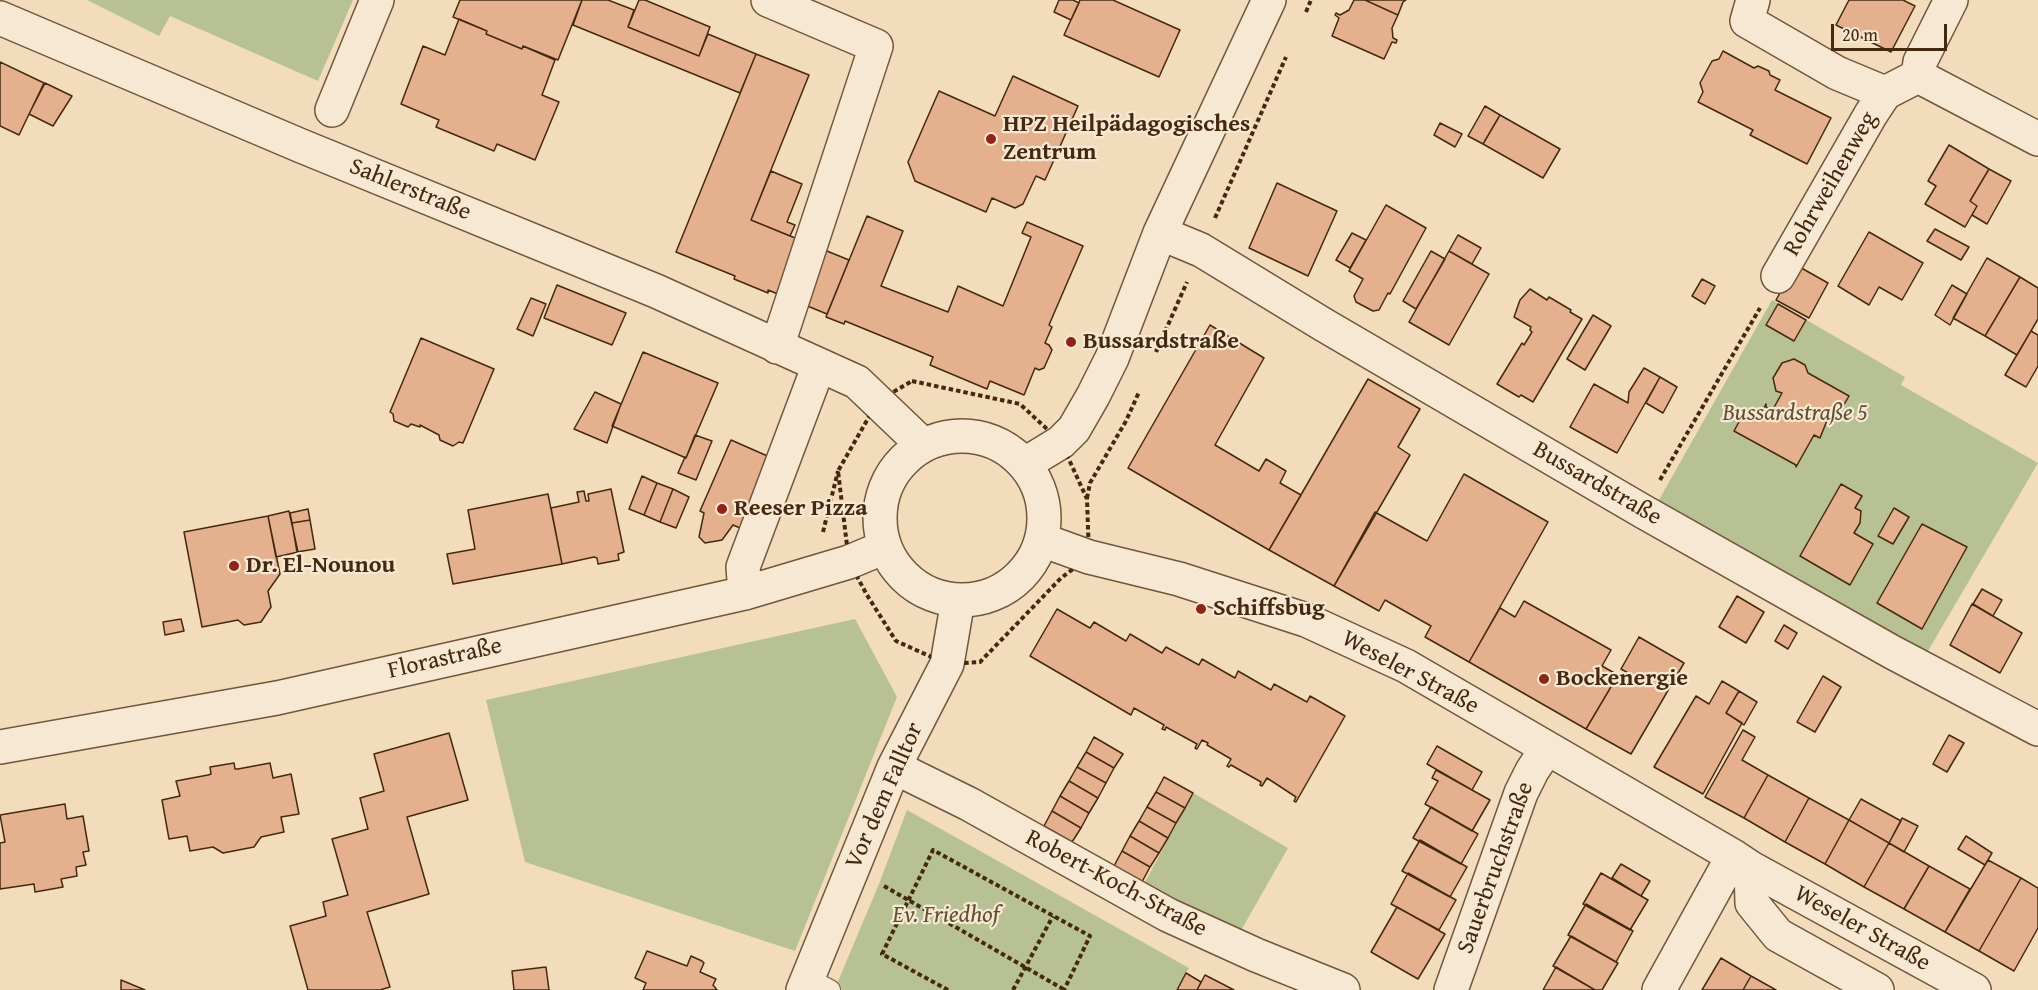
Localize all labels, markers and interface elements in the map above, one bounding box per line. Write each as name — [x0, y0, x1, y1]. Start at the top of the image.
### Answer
scale bar — [1834, 12, 1950, 50]
text: 20 m — [1842, 21, 1878, 48]
street label: Rohrweihenweg — [1778, 107, 1884, 261]
place label: HPZ Heilpädagogisches Zentrum — [1003, 111, 1250, 167]
marker: HPZ Heilpädagogisches Zentrum — [984, 132, 998, 146]
street label: Sahlerstraße — [345, 153, 475, 227]
place label: Bussardstraße — [1083, 328, 1239, 356]
marker: Bussardstraße — [1064, 335, 1078, 349]
park label: Bussardstraße 5 — [1722, 400, 1868, 428]
street label: Bussardstraße — [1528, 436, 1666, 532]
place label: Reeser Pizza — [734, 495, 867, 523]
marker: Reeser Pizza — [715, 502, 729, 516]
place label: Dr. El-Nounou — [246, 552, 395, 580]
marker: Dr. El-Nounou — [227, 559, 241, 573]
place label: Schiffsbug — [1213, 595, 1325, 623]
marker: Schiffsbug — [1194, 602, 1208, 616]
street label: Weseler Straße — [1336, 625, 1484, 721]
street label: Florastraße — [385, 632, 505, 686]
place label: Bockenergie — [1556, 665, 1688, 693]
marker: Bockenergie — [1537, 672, 1551, 686]
street label: Vor dem Falltor — [840, 718, 930, 874]
street label: Sauerbruchstraße — [1452, 778, 1540, 958]
street label: Robert-Koch-Straße — [1020, 824, 1212, 944]
street label: Weseler Straße — [1789, 880, 1935, 978]
park label: Ev. Friedhof — [892, 902, 1000, 930]

